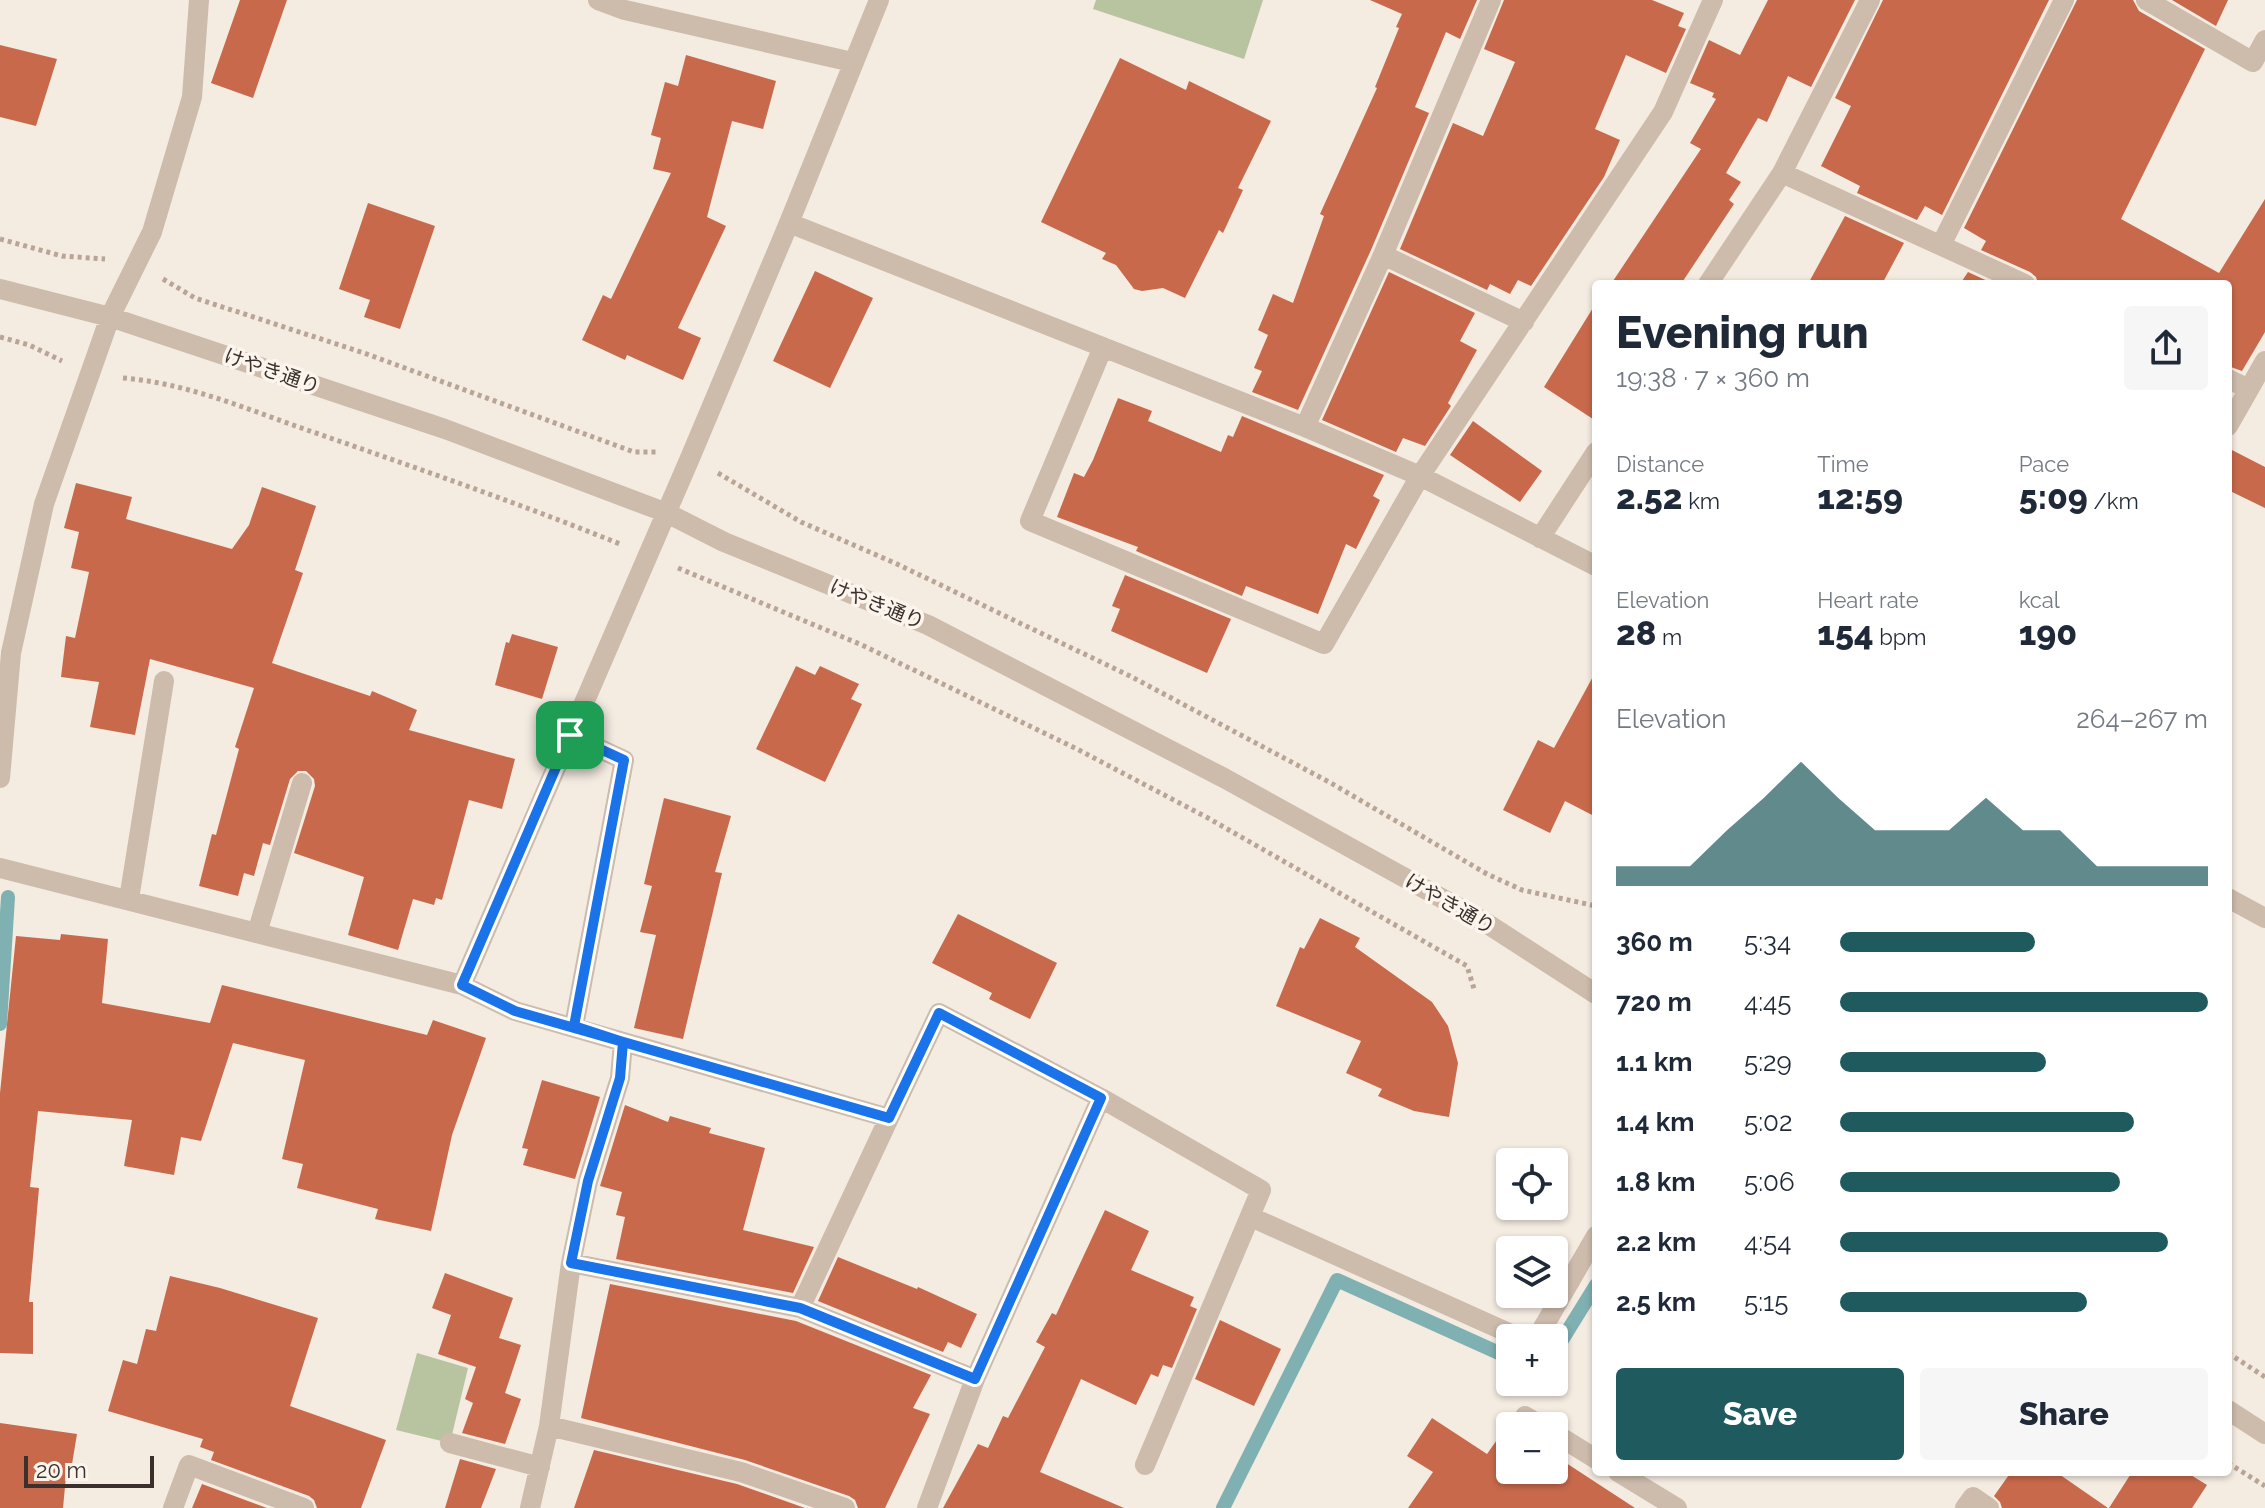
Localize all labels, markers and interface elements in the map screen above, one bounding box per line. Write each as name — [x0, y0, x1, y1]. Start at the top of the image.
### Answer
button: share — [2124, 306, 2208, 390]
text: Evening run — [1616, 307, 1869, 358]
street label: けやき通り — [221, 343, 323, 399]
text: 19:38 · 7 × 360 m — [1616, 363, 1810, 393]
text: Distance — [1616, 451, 1704, 477]
text: Time — [1817, 451, 1869, 477]
text: Pace — [2019, 451, 2069, 477]
text: 2.52 — [1616, 477, 1683, 517]
text: 12:59 — [1817, 477, 1903, 517]
text: 5:09 — [2019, 477, 2088, 517]
text: km — [1683, 488, 1720, 514]
text: /km — [2088, 488, 2139, 514]
street label: けやき通り — [826, 574, 928, 634]
text: Elevation — [1616, 587, 1709, 613]
text: Heart rate — [1817, 587, 1919, 613]
text: kcal — [2019, 587, 2060, 613]
text: 28 — [1616, 613, 1656, 653]
text: 154 — [1817, 613, 1874, 653]
text: 190 — [2019, 613, 2077, 653]
text: m — [1656, 624, 1682, 650]
text: bpm — [1874, 624, 1927, 650]
pin — [536, 701, 604, 769]
text: Elevation — [1616, 704, 1726, 734]
text: 264–267 m — [2076, 704, 2208, 734]
icon: arrive — [548, 713, 592, 757]
street label: けやき通り — [1401, 869, 1499, 939]
text: 360 m — [1616, 927, 1693, 957]
text: 5:34 — [1744, 927, 1791, 957]
text: 720 m — [1616, 987, 1692, 1017]
text: 4:45 — [1744, 987, 1791, 1017]
text: 1.1 km — [1616, 1047, 1693, 1077]
text: 5:29 — [1744, 1047, 1792, 1077]
text: 1.4 km — [1616, 1107, 1695, 1137]
text: 5:02 — [1744, 1107, 1793, 1137]
map controls — [1496, 1148, 1568, 1484]
button: locate — [1496, 1148, 1568, 1220]
text: 1.8 km — [1616, 1167, 1695, 1197]
text: 5:06 — [1744, 1167, 1795, 1197]
text: 2.2 km — [1616, 1227, 1696, 1257]
text: 4:54 — [1744, 1227, 1791, 1257]
button: layers — [1496, 1236, 1568, 1308]
text: 2.5 km — [1616, 1287, 1696, 1317]
text: 5:15 — [1744, 1287, 1788, 1317]
button: + — [1496, 1324, 1568, 1396]
button: Save — [1616, 1368, 1904, 1460]
button: Share — [1920, 1368, 2208, 1460]
button: − — [1496, 1412, 1568, 1484]
scale bar — [24, 1452, 154, 1488]
text: 20 m — [36, 1457, 87, 1483]

